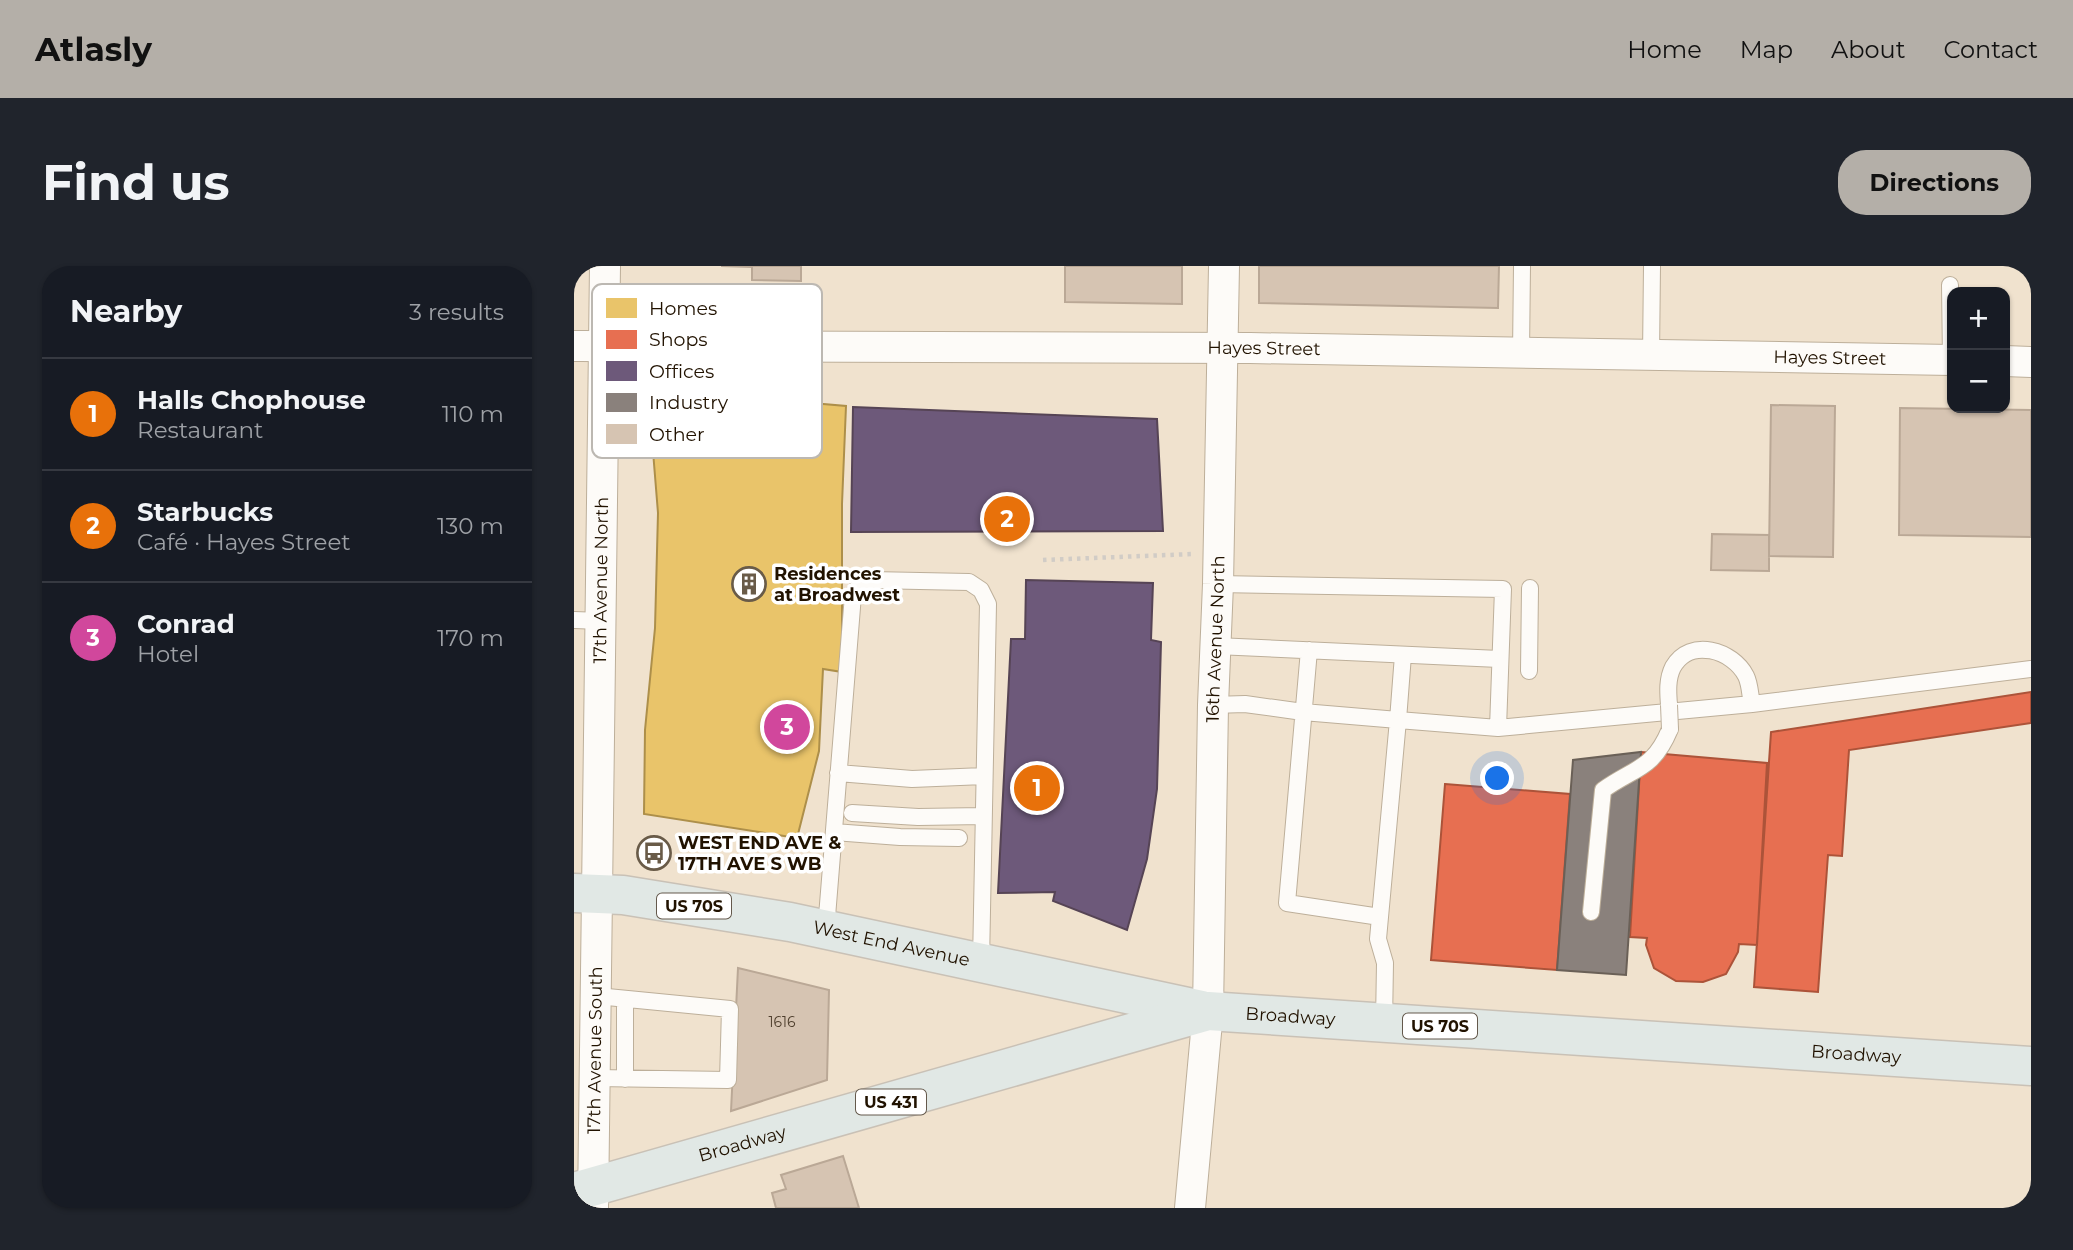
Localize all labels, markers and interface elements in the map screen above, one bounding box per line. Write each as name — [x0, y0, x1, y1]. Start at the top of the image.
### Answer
text: Atlasly — [35, 29, 152, 69]
text: Home — [1627, 35, 1702, 64]
text: Map — [1740, 35, 1793, 64]
text: About — [1831, 35, 1905, 64]
text: Contact — [1943, 35, 2038, 64]
button: Directions — [1838, 150, 2031, 215]
text: Find us — [42, 153, 230, 212]
legend — [592, 284, 822, 458]
map controls — [1947, 287, 2010, 413]
button: + — [1947, 287, 2010, 350]
text: Nearby — [70, 293, 182, 330]
text: Homes — [649, 297, 717, 320]
text: 3 results — [409, 298, 504, 326]
text: Shops — [649, 328, 708, 351]
street label: Hayes Street — [1207, 337, 1321, 360]
street label: Hayes Street — [1773, 346, 1887, 370]
button: − — [1947, 350, 2010, 413]
text: Offices — [649, 360, 714, 383]
text: Halls Chophouse — [137, 384, 366, 416]
text: Industry — [649, 391, 729, 414]
text: 1 — [88, 400, 98, 428]
text: 110 m — [442, 400, 504, 428]
text: Restaurant — [137, 416, 263, 444]
text: Other — [649, 423, 705, 446]
pin: 2 — [984, 493, 1030, 545]
text: Starbucks — [137, 496, 273, 528]
street label: 17th Avenue North — [589, 497, 613, 664]
text: 2 — [86, 512, 100, 540]
text: 130 m — [437, 512, 504, 540]
text: Café · Hayes Street — [137, 528, 351, 556]
street label: 16th Avenue North — [1202, 555, 1230, 723]
place label: Residences at Broadwest — [774, 563, 900, 606]
building icon: Residences at Broadwest — [730, 565, 768, 603]
text: Conrad — [137, 608, 235, 640]
text: 3 — [86, 624, 100, 652]
text: 170 m — [437, 624, 504, 652]
text: Hotel — [137, 640, 199, 668]
pin: 3 — [764, 701, 810, 753]
your location — [1480, 761, 1514, 795]
pin: 1 — [1014, 762, 1060, 814]
place label: WEST END AVE & 17TH AVE S WB — [678, 832, 841, 875]
bus stop icon: WEST END AVE & 17TH AVE S WB — [635, 834, 673, 872]
road number: US 70S — [657, 894, 731, 918]
street label: West End Avenue — [811, 916, 972, 971]
street label: 17th Avenue South — [583, 966, 607, 1134]
street label: Broadway — [1245, 1003, 1336, 1031]
house number: 1616 — [768, 1013, 796, 1031]
road number: US 70S — [1403, 1014, 1477, 1038]
street label: Broadway — [1810, 1040, 1902, 1068]
road number: US 431 — [856, 1090, 926, 1114]
street label: Broadway — [696, 1121, 789, 1167]

